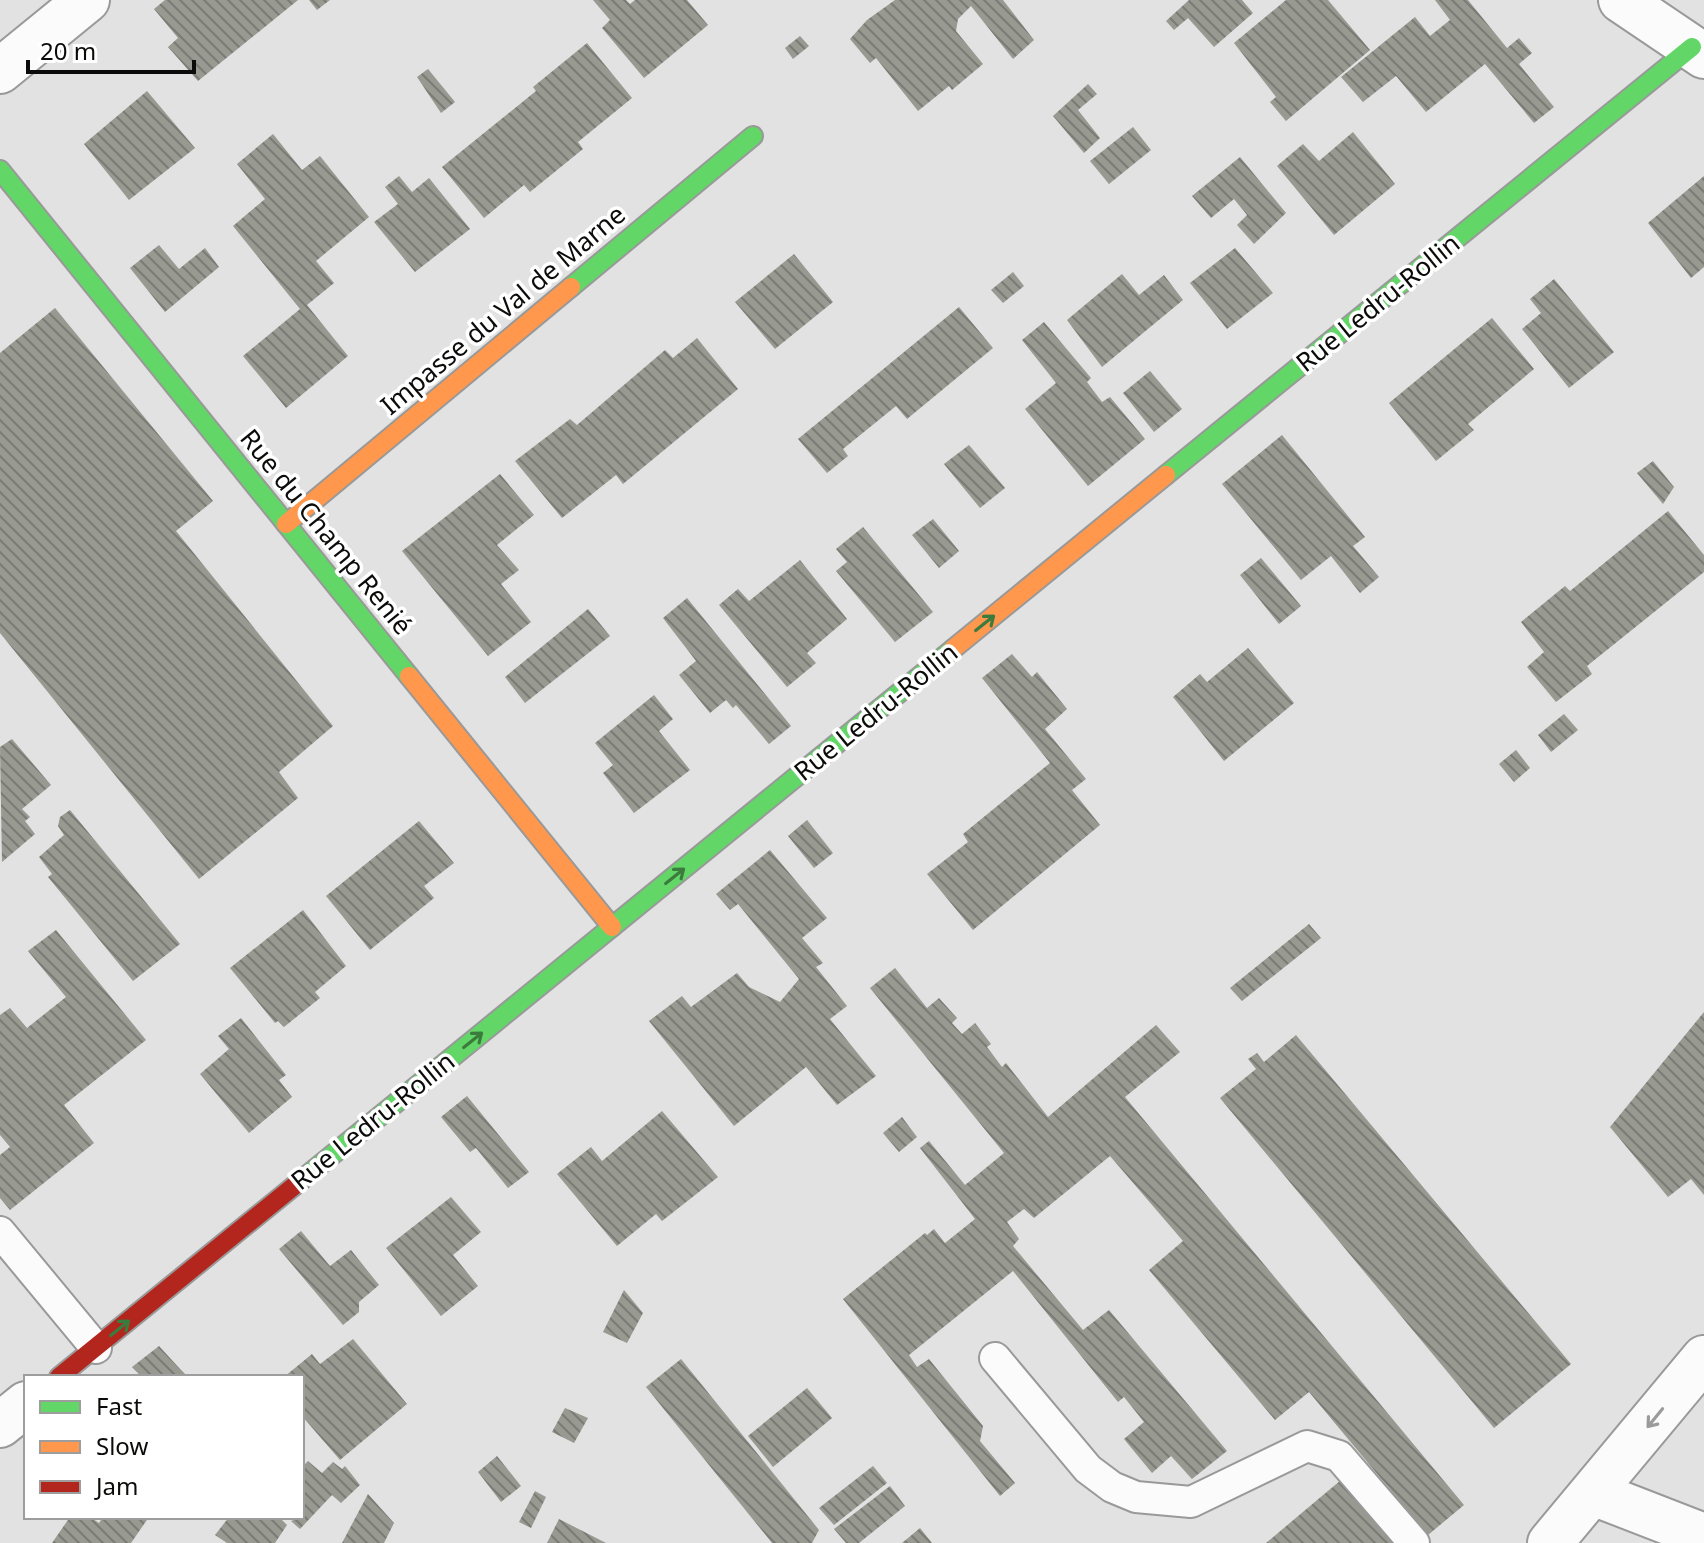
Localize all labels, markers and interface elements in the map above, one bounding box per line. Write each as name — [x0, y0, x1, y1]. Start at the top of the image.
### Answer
scale bar — [28, 24, 194, 74]
text: 20 m — [40, 34, 96, 67]
street label: Impasse du Val de Marne — [372, 196, 632, 422]
street label: Rue Ledru-Rollin — [1288, 225, 1467, 380]
street label: Rue du Champ Renié — [233, 421, 421, 642]
one-way arrow — [974, 614, 995, 632]
street label: Rue Ledru-Rollin — [786, 634, 965, 789]
one-way arrow — [664, 867, 685, 884]
one-way arrow — [463, 1031, 483, 1049]
street label: Rue Ledru-Rollin — [283, 1043, 462, 1198]
one-way arrow — [109, 1319, 130, 1337]
legend — [24, 1375, 304, 1519]
text: Fast — [96, 1389, 142, 1422]
one-way arrow — [1646, 1408, 1664, 1428]
text: Slow — [96, 1429, 148, 1462]
text: Jam — [94, 1469, 138, 1502]

